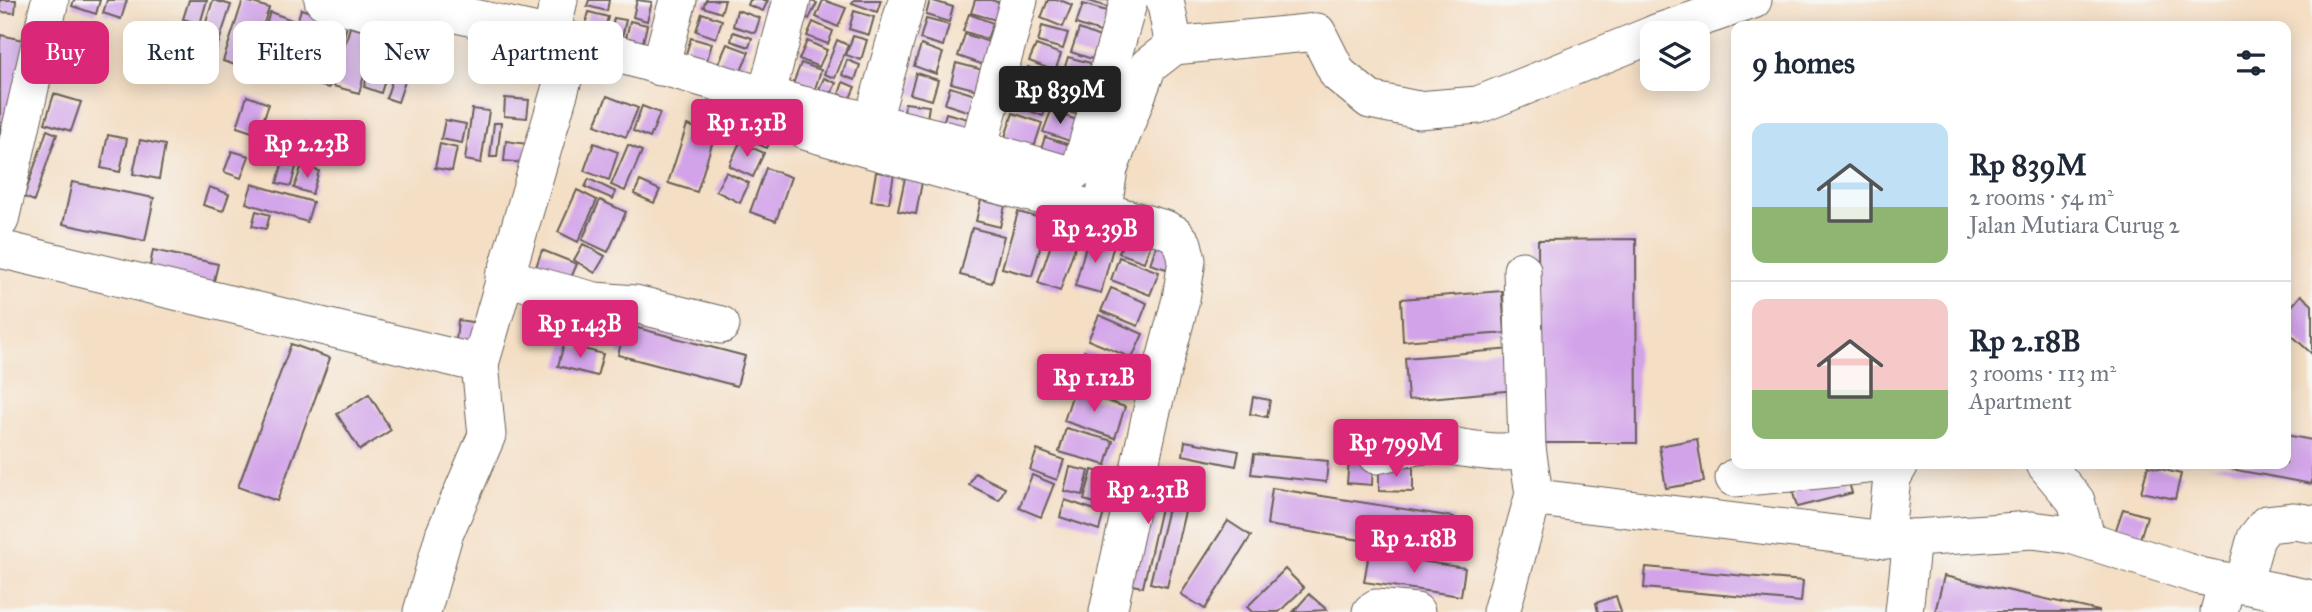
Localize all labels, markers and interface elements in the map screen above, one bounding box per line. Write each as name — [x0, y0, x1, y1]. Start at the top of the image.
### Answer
chip: Buy — [21, 21, 109, 84]
chip: Rent — [123, 21, 219, 84]
chip: Filters — [233, 21, 346, 84]
chip: New — [360, 21, 454, 84]
chip: Apartment — [468, 21, 623, 84]
map controls — [1640, 21, 1710, 91]
button: layers — [1640, 21, 1710, 91]
icon: filters — [2232, 44, 2270, 82]
text: 9 homes — [1752, 45, 1855, 81]
pin: Rp 839M — [995, 66, 1125, 126]
text: Rp 839M — [1015, 75, 1105, 103]
pin: Rp 1.31B — [675, 100, 819, 159]
text: Rp 1.31B — [707, 108, 787, 136]
pin: Rp 2.23B — [235, 120, 379, 180]
text: Rp 2.23B — [265, 129, 349, 157]
text: Rp 839M — [1969, 147, 2087, 183]
icon: home — [1808, 151, 1892, 235]
text: 2 rooms · 54 m² — [1969, 183, 2114, 211]
pin: Rp 2.39B — [1023, 205, 1167, 265]
text: Jalan Mutiara Curug 2 — [1969, 211, 2180, 239]
text: Rp 2.39B — [1052, 214, 1138, 242]
pin: Rp 1.43B — [508, 300, 652, 360]
text: Rp 1.43B — [538, 309, 622, 337]
text: Rp 2.18B — [1969, 323, 2081, 359]
icon: home — [1808, 327, 1892, 411]
pin: Rp 1.12B — [1022, 354, 1166, 414]
text: 3 rooms · 113 m² — [1969, 359, 2116, 387]
text: Rp 1.12B — [1053, 363, 1135, 391]
text: Apartment — [1969, 387, 2072, 415]
pin: Rp 799M — [1331, 420, 1461, 479]
text: Rp 799M — [1349, 428, 1443, 456]
pin: Rp 2.31B — [1076, 466, 1220, 526]
text: Rp 2.31B — [1107, 475, 1189, 503]
pin: Rp 2.18B — [1342, 516, 1486, 575]
text: Rp 2.18B — [1371, 524, 1457, 552]

